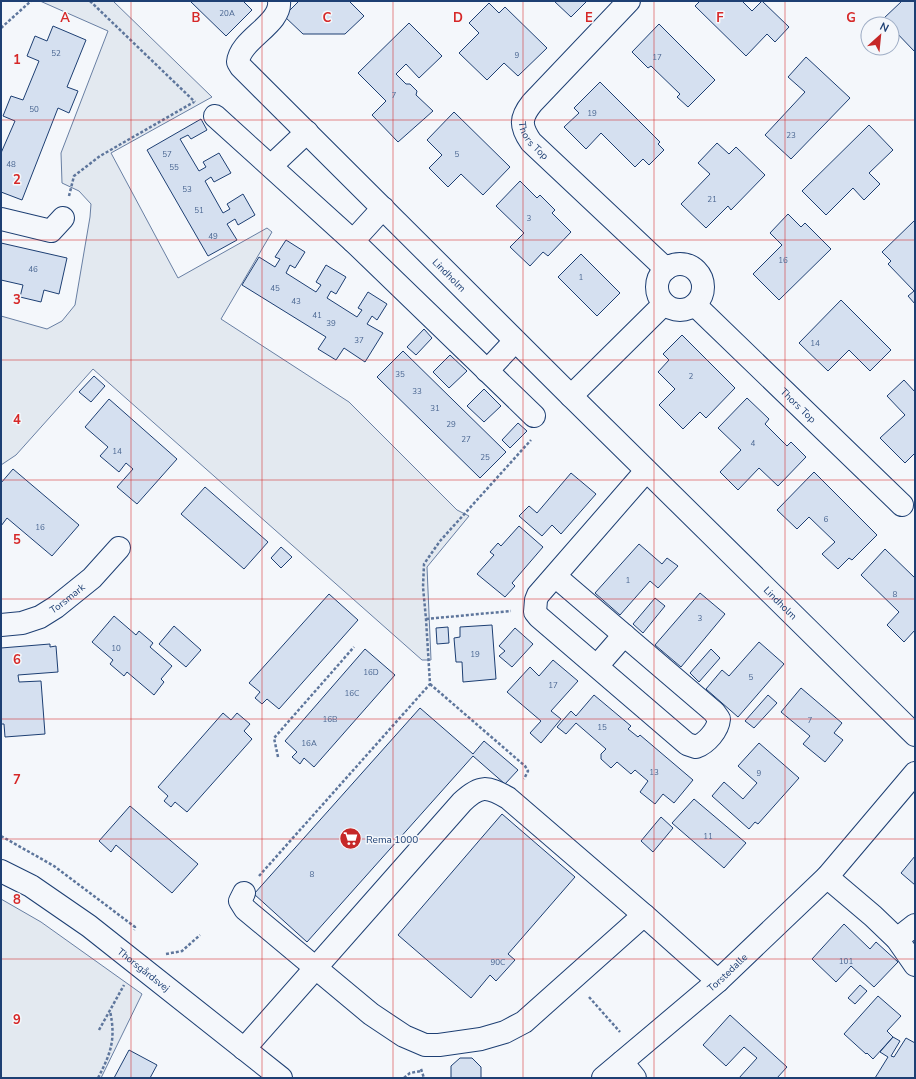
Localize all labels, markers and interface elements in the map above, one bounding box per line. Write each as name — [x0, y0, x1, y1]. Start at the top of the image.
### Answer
house number: 20A — [219, 8, 235, 19]
text: A — [60, 9, 70, 27]
text: B — [192, 9, 201, 27]
text: C — [323, 9, 332, 27]
text: D — [453, 9, 463, 27]
text: E — [585, 9, 593, 27]
text: F — [716, 9, 724, 27]
text: G — [846, 9, 856, 27]
north arrow — [860, 16, 900, 56]
text: N — [877, 19, 891, 36]
house number: 52 — [51, 48, 61, 59]
house number: 9 — [515, 50, 520, 61]
text: 1 — [13, 51, 21, 69]
house number: 17 — [652, 52, 662, 63]
house number: 7 — [392, 90, 397, 101]
house number: 50 — [29, 104, 39, 115]
house number: 19 — [587, 108, 597, 119]
street label: Thors Top — [515, 121, 551, 163]
house number: 23 — [786, 130, 796, 141]
house number: 57 — [162, 149, 172, 160]
house number: 5 — [455, 149, 460, 160]
house number: 48 — [6, 159, 16, 170]
house number: 55 — [169, 162, 179, 173]
text: 2 — [13, 171, 21, 189]
house number: 53 — [182, 184, 192, 195]
house number: 21 — [707, 194, 717, 205]
house number: 51 — [194, 205, 204, 216]
house number: 3 — [527, 213, 532, 224]
house number: 49 — [208, 231, 218, 242]
house number: 16 — [778, 255, 788, 266]
street label: Lindholm — [429, 256, 469, 295]
house number: 46 — [28, 264, 38, 275]
house number: 1 — [579, 272, 584, 283]
house number: 45 — [270, 283, 280, 294]
text: 3 — [13, 291, 21, 309]
house number: 43 — [291, 296, 301, 307]
house number: 41 — [312, 310, 322, 321]
house number: 39 — [326, 318, 336, 329]
house number: 37 — [354, 335, 364, 346]
house number: 14 — [810, 338, 820, 349]
house number: 35 — [395, 369, 405, 380]
house number: 2 — [689, 371, 694, 382]
street label: Thors Top — [777, 385, 819, 427]
house number: 33 — [412, 386, 422, 397]
house number: 31 — [430, 403, 440, 414]
text: 4 — [13, 411, 21, 429]
house number: 29 — [446, 419, 456, 430]
house number: 27 — [461, 434, 471, 445]
house number: 4 — [751, 438, 756, 449]
house number: 14 — [112, 446, 122, 457]
house number: 25 — [480, 452, 490, 463]
house number: 6 — [824, 514, 829, 525]
house number: 16 — [35, 522, 45, 533]
text: 5 — [13, 531, 21, 549]
house number: 1 — [626, 575, 631, 586]
street label: Torsmark — [47, 580, 89, 617]
street label: Lindholm — [760, 584, 800, 623]
house number: 8 — [893, 589, 898, 600]
house number: 3 — [698, 613, 703, 624]
house number: 10 — [111, 643, 121, 654]
house number: 19 — [470, 649, 480, 660]
text: 6 — [13, 651, 21, 669]
house number: 16D — [363, 667, 379, 678]
house number: 5 — [749, 672, 754, 683]
house number: 17 — [548, 680, 558, 691]
house number: 16C — [345, 688, 360, 699]
house number: 16B — [322, 714, 338, 725]
house number: 7 — [808, 715, 813, 726]
house number: 15 — [597, 722, 607, 733]
house number: 16A — [301, 738, 317, 749]
house number: 13 — [649, 767, 659, 778]
house number: 9 — [757, 768, 762, 779]
text: 7 — [13, 771, 21, 789]
supermarket icon: Rema 1000 — [338, 826, 364, 852]
house number: 11 — [703, 831, 713, 842]
place label: Rema 1000 — [366, 833, 418, 847]
house number: 8 — [310, 869, 315, 880]
text: 8 — [13, 891, 21, 909]
street label: Thorsgårdsvej — [114, 945, 173, 995]
street label: Torstedalle — [705, 951, 751, 995]
house number: 101 — [839, 956, 853, 967]
house number: 90C — [491, 957, 506, 968]
text: 9 — [13, 1011, 21, 1029]

